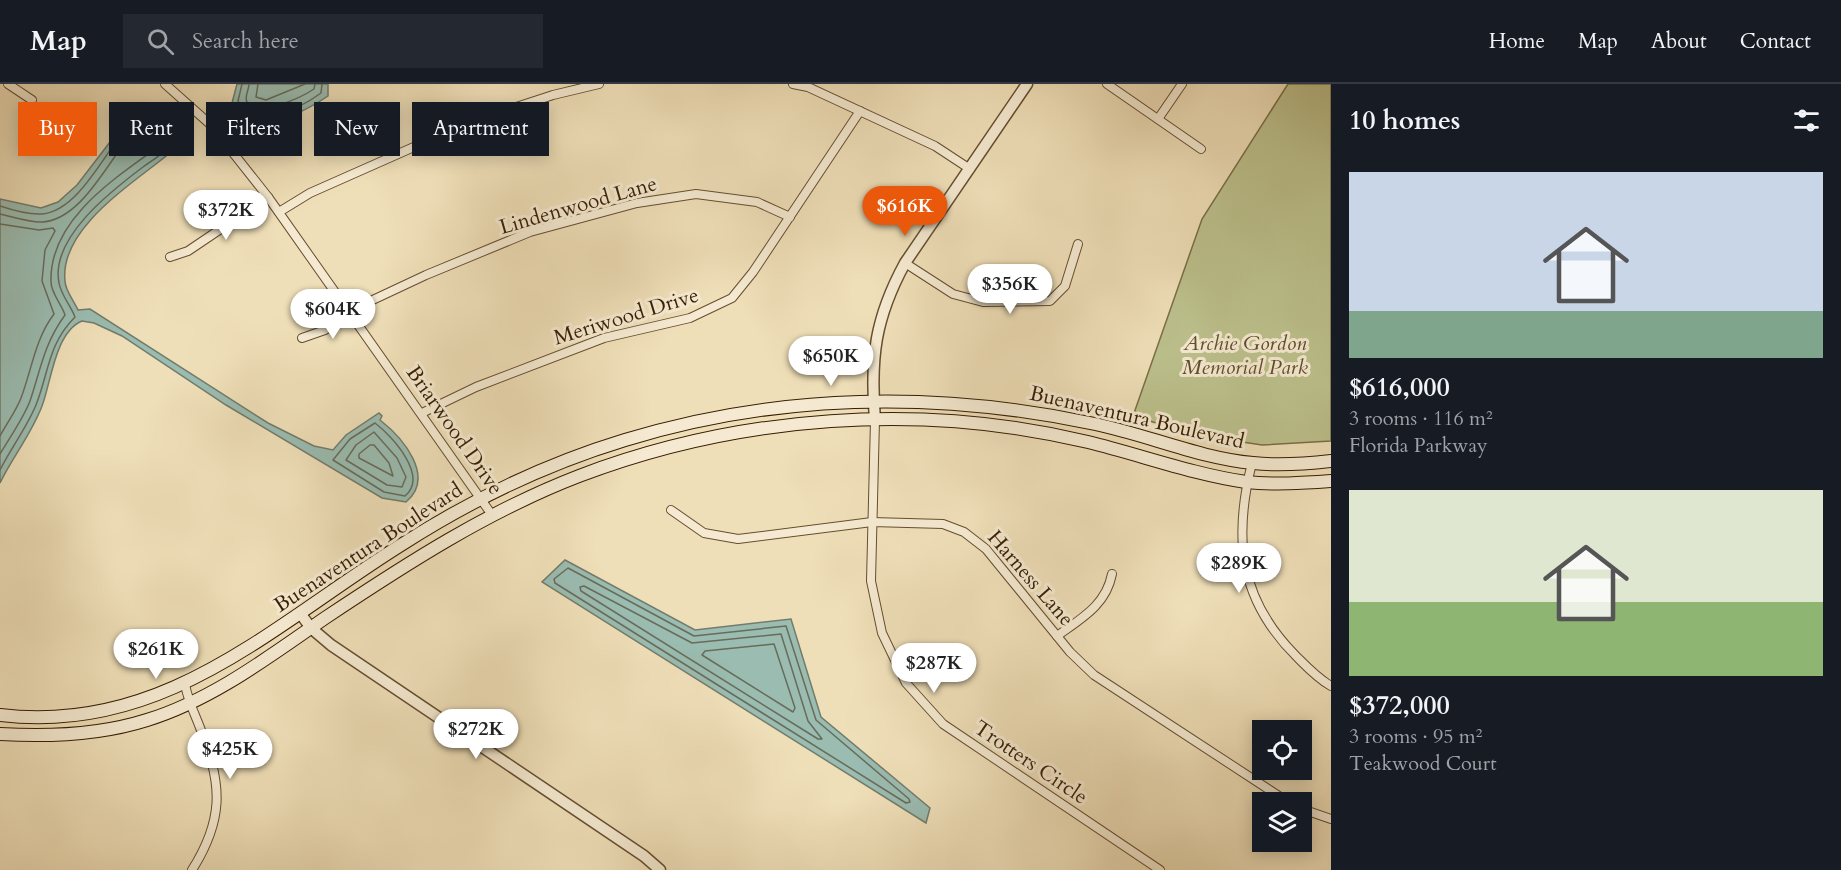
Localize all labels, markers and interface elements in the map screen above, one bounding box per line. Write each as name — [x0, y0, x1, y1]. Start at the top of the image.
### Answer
search box — [123, 14, 543, 68]
text: Map — [30, 22, 87, 60]
icon: search — [144, 25, 177, 58]
text: Search here — [192, 26, 299, 56]
text: Home — [1489, 27, 1545, 56]
text: Map — [1578, 27, 1618, 56]
text: About — [1651, 27, 1707, 56]
text: Contact — [1740, 27, 1811, 56]
chip: Buy — [18, 102, 97, 156]
chip: Rent — [109, 102, 194, 156]
chip: Filters — [206, 102, 302, 156]
chip: New — [314, 102, 400, 156]
chip: Apartment — [412, 102, 549, 156]
text: 10 homes — [1349, 103, 1460, 138]
icon: filters — [1790, 104, 1823, 137]
street label: Lindenwood Lane — [496, 169, 660, 242]
pin: $616K — [863, 186, 947, 237]
pin: $372K — [184, 190, 268, 241]
text: $616K — [876, 192, 934, 219]
text: $372K — [197, 196, 255, 223]
icon: home — [1532, 211, 1640, 319]
pin: $356K — [968, 264, 1052, 315]
text: $356K — [981, 270, 1039, 297]
street label: Meriwood Drive — [550, 281, 702, 352]
pin: $604K — [291, 289, 375, 340]
text: $604K — [304, 295, 362, 322]
park label: Archie Gordon Memorial Park — [1182, 329, 1309, 382]
pin: $650K — [789, 336, 873, 387]
text: $650K — [802, 342, 860, 369]
street label: Briarwood Drive — [399, 360, 510, 501]
text: $616,000 — [1349, 370, 1450, 405]
street label: Buenaventura Boulevard — [1027, 379, 1247, 456]
text: 3 rooms · 116 m² — [1349, 405, 1493, 432]
text: Florida Parkway — [1349, 432, 1488, 459]
street label: Buenaventura Boulevard — [268, 475, 468, 619]
street label: Harness Lane — [981, 524, 1081, 633]
icon: home — [1532, 529, 1640, 637]
pin: $289K — [1197, 543, 1281, 594]
text: $289K — [1210, 549, 1268, 576]
pin: $261K — [114, 629, 198, 680]
text: $261K — [127, 635, 185, 662]
pin: $287K — [892, 643, 976, 694]
text: $287K — [905, 649, 963, 676]
text: $372,000 — [1349, 688, 1450, 723]
pin: $272K — [434, 709, 518, 760]
street label: Trotters Circle — [968, 714, 1093, 811]
text: $272K — [447, 715, 505, 742]
map controls — [1252, 720, 1312, 852]
button: locate — [1252, 720, 1312, 780]
text: 3 rooms · 95 m² — [1349, 723, 1482, 750]
pin: $425K — [188, 729, 272, 780]
text: $425K — [201, 735, 259, 762]
text: Teakwood Court — [1349, 750, 1496, 777]
button: layers — [1252, 792, 1312, 852]

